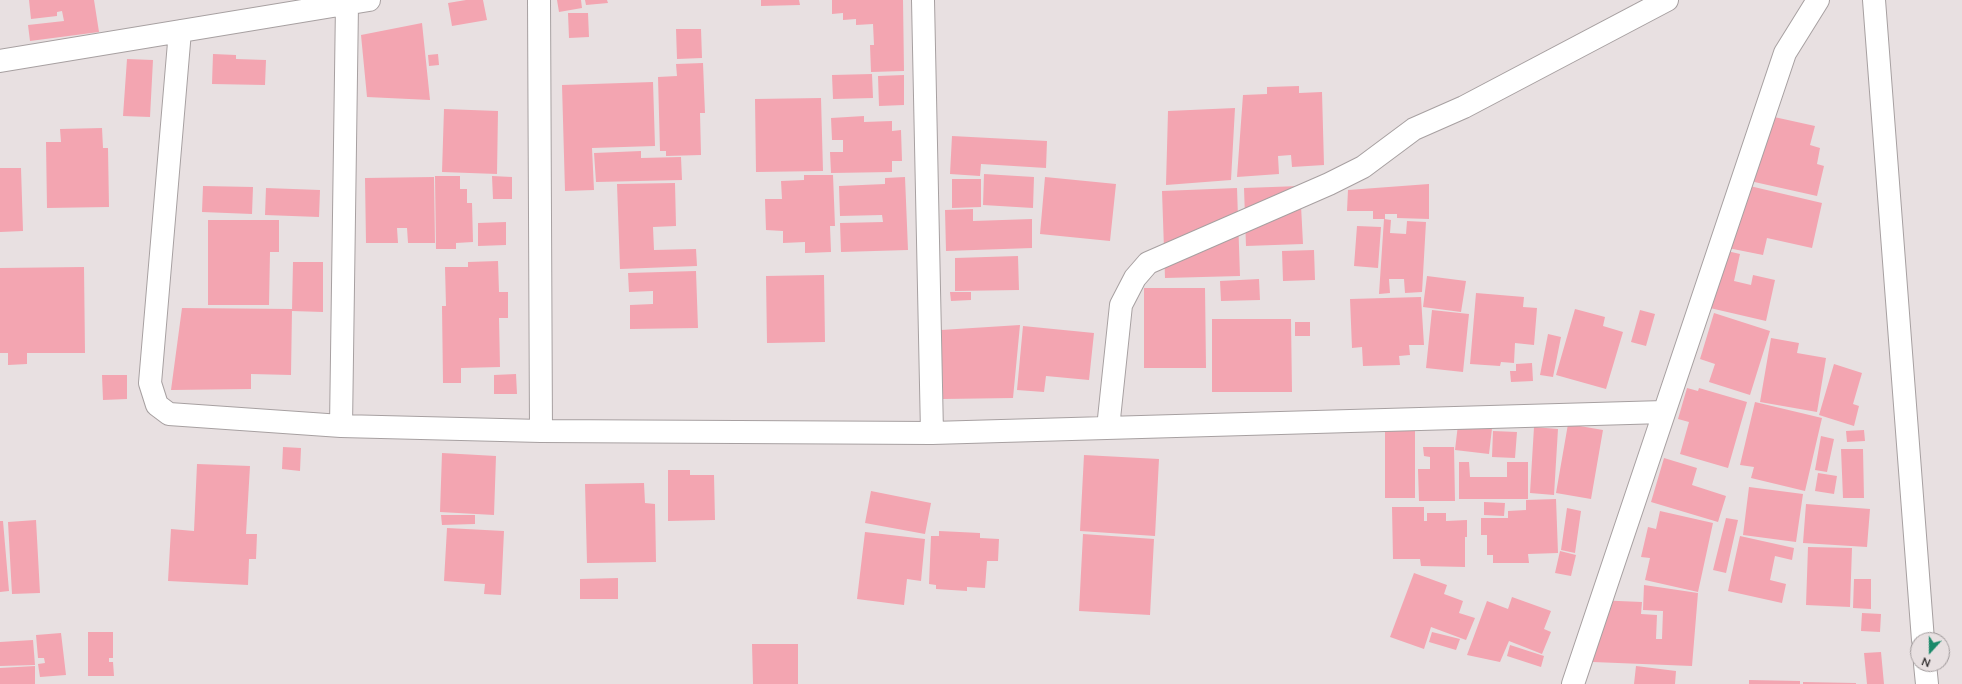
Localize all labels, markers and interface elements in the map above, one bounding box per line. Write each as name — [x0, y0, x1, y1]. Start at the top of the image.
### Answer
north arrow — [1910, 632, 1950, 672]
text: N — [1920, 655, 1932, 670]

